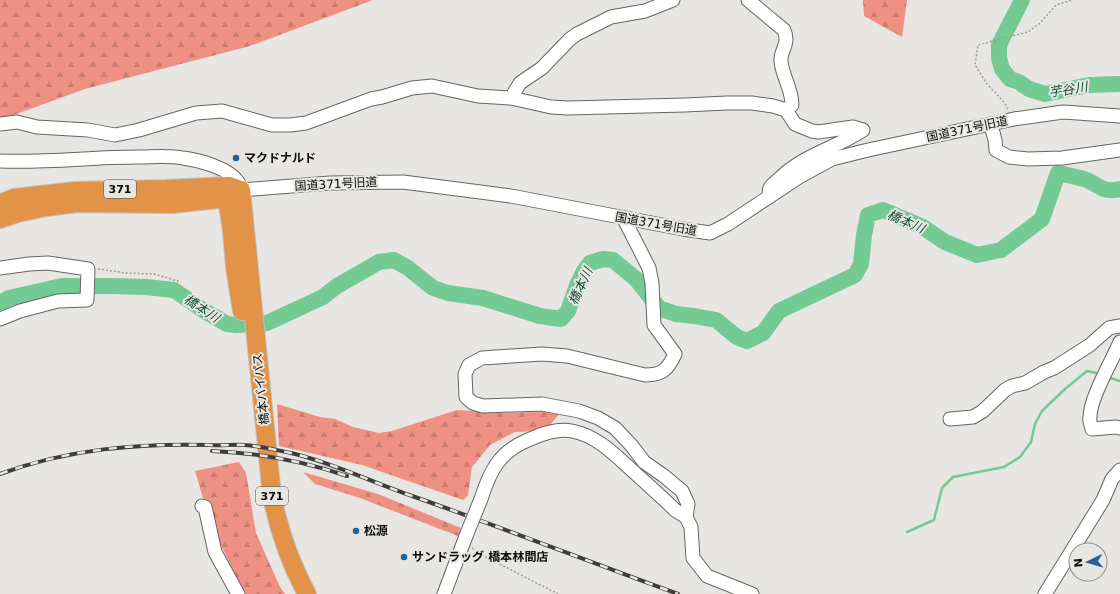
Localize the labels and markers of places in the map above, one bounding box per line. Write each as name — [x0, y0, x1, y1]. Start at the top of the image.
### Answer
place label: マクドナルド — [244, 151, 316, 165]
marker: マクドナルド — [231, 153, 241, 163]
place label: 松源 — [364, 524, 388, 538]
marker: 松源 — [351, 526, 361, 536]
place label: サンドラッグ 橋本林間店 — [412, 550, 548, 564]
marker: サンドラッグ 橋本林間店 — [399, 552, 409, 562]

